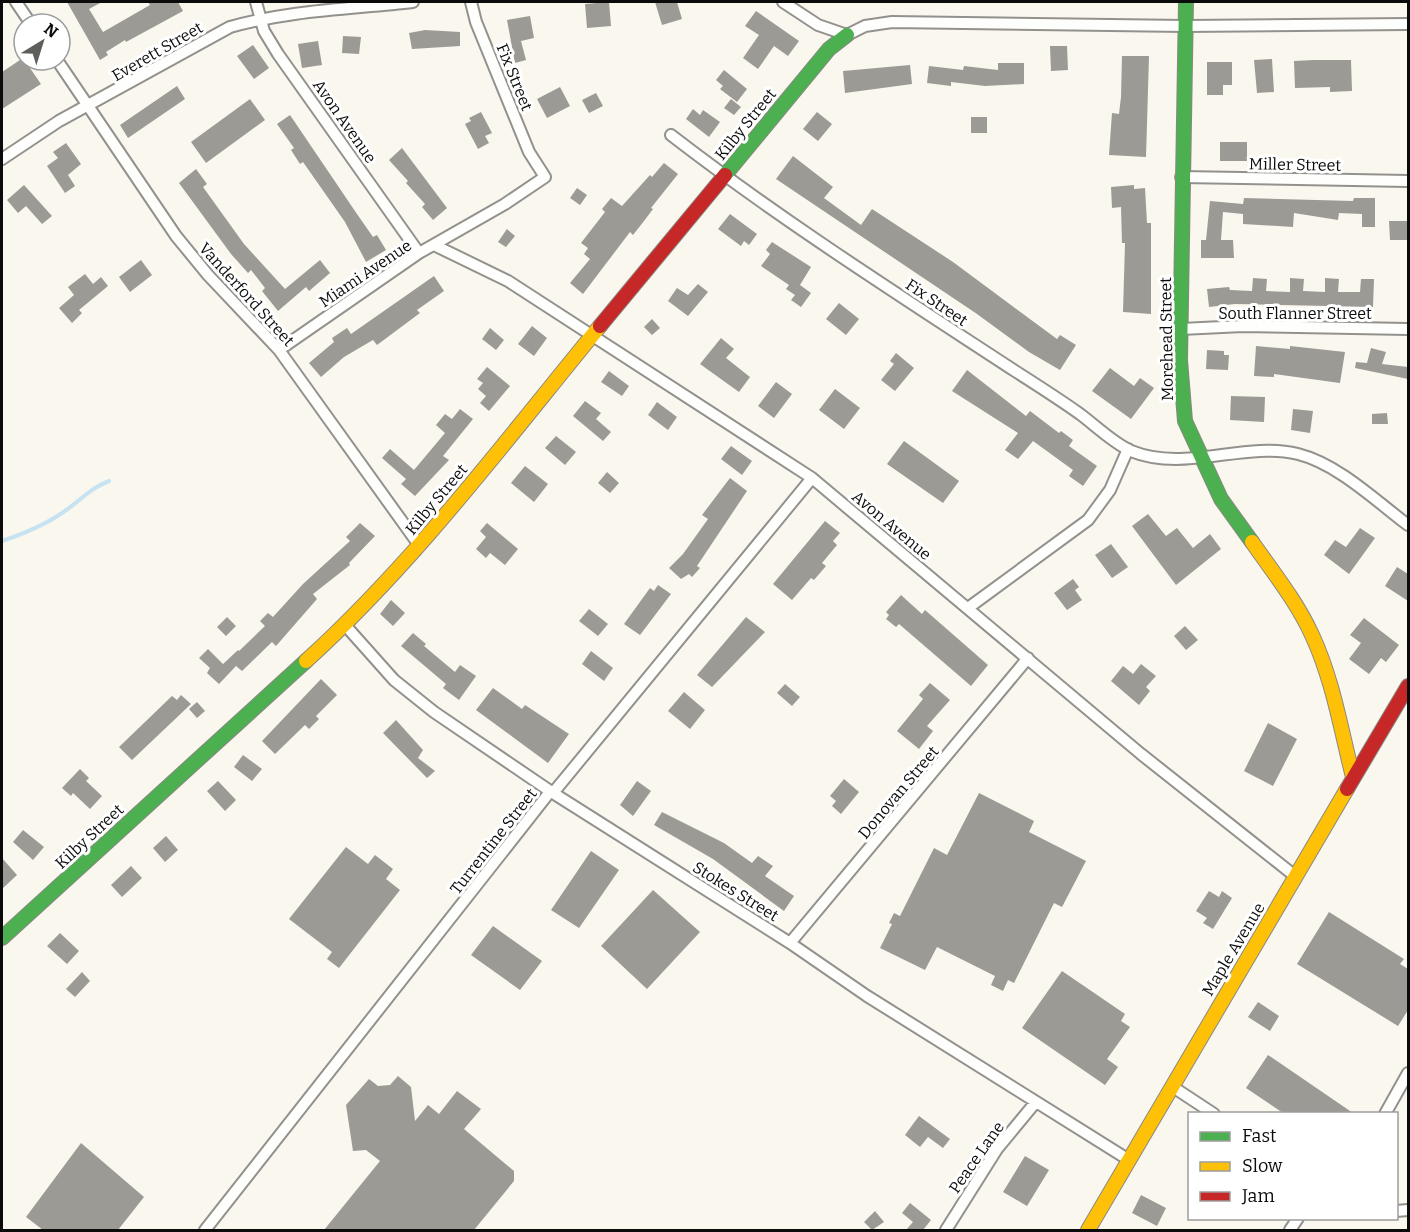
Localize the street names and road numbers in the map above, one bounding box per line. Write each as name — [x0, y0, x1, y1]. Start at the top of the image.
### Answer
street label: Everett Street — [108, 18, 206, 85]
street label: Fix Street — [493, 41, 537, 114]
street label: Avon Avenue — [309, 76, 380, 167]
street label: Kilby Street — [711, 85, 780, 164]
street label: Miller Street — [1249, 154, 1342, 175]
street label: Miami Avenue — [316, 236, 415, 311]
street label: Vanderford Street — [195, 239, 298, 350]
street label: Fix Street — [902, 275, 971, 330]
street label: Morehead Street — [1156, 277, 1177, 401]
street label: South Flanner Street — [1218, 304, 1372, 323]
street label: Kilby Street — [401, 460, 472, 538]
street label: Avon Avenue — [848, 487, 935, 564]
street label: Donovan Street — [854, 742, 943, 842]
street label: Turrentine Street — [446, 784, 541, 898]
street label: Kilby Street — [51, 800, 128, 873]
street label: Stokes Street — [689, 858, 782, 925]
street label: Maple Avenue — [1198, 899, 1269, 999]
street label: Peace Lane — [945, 1118, 1008, 1197]

